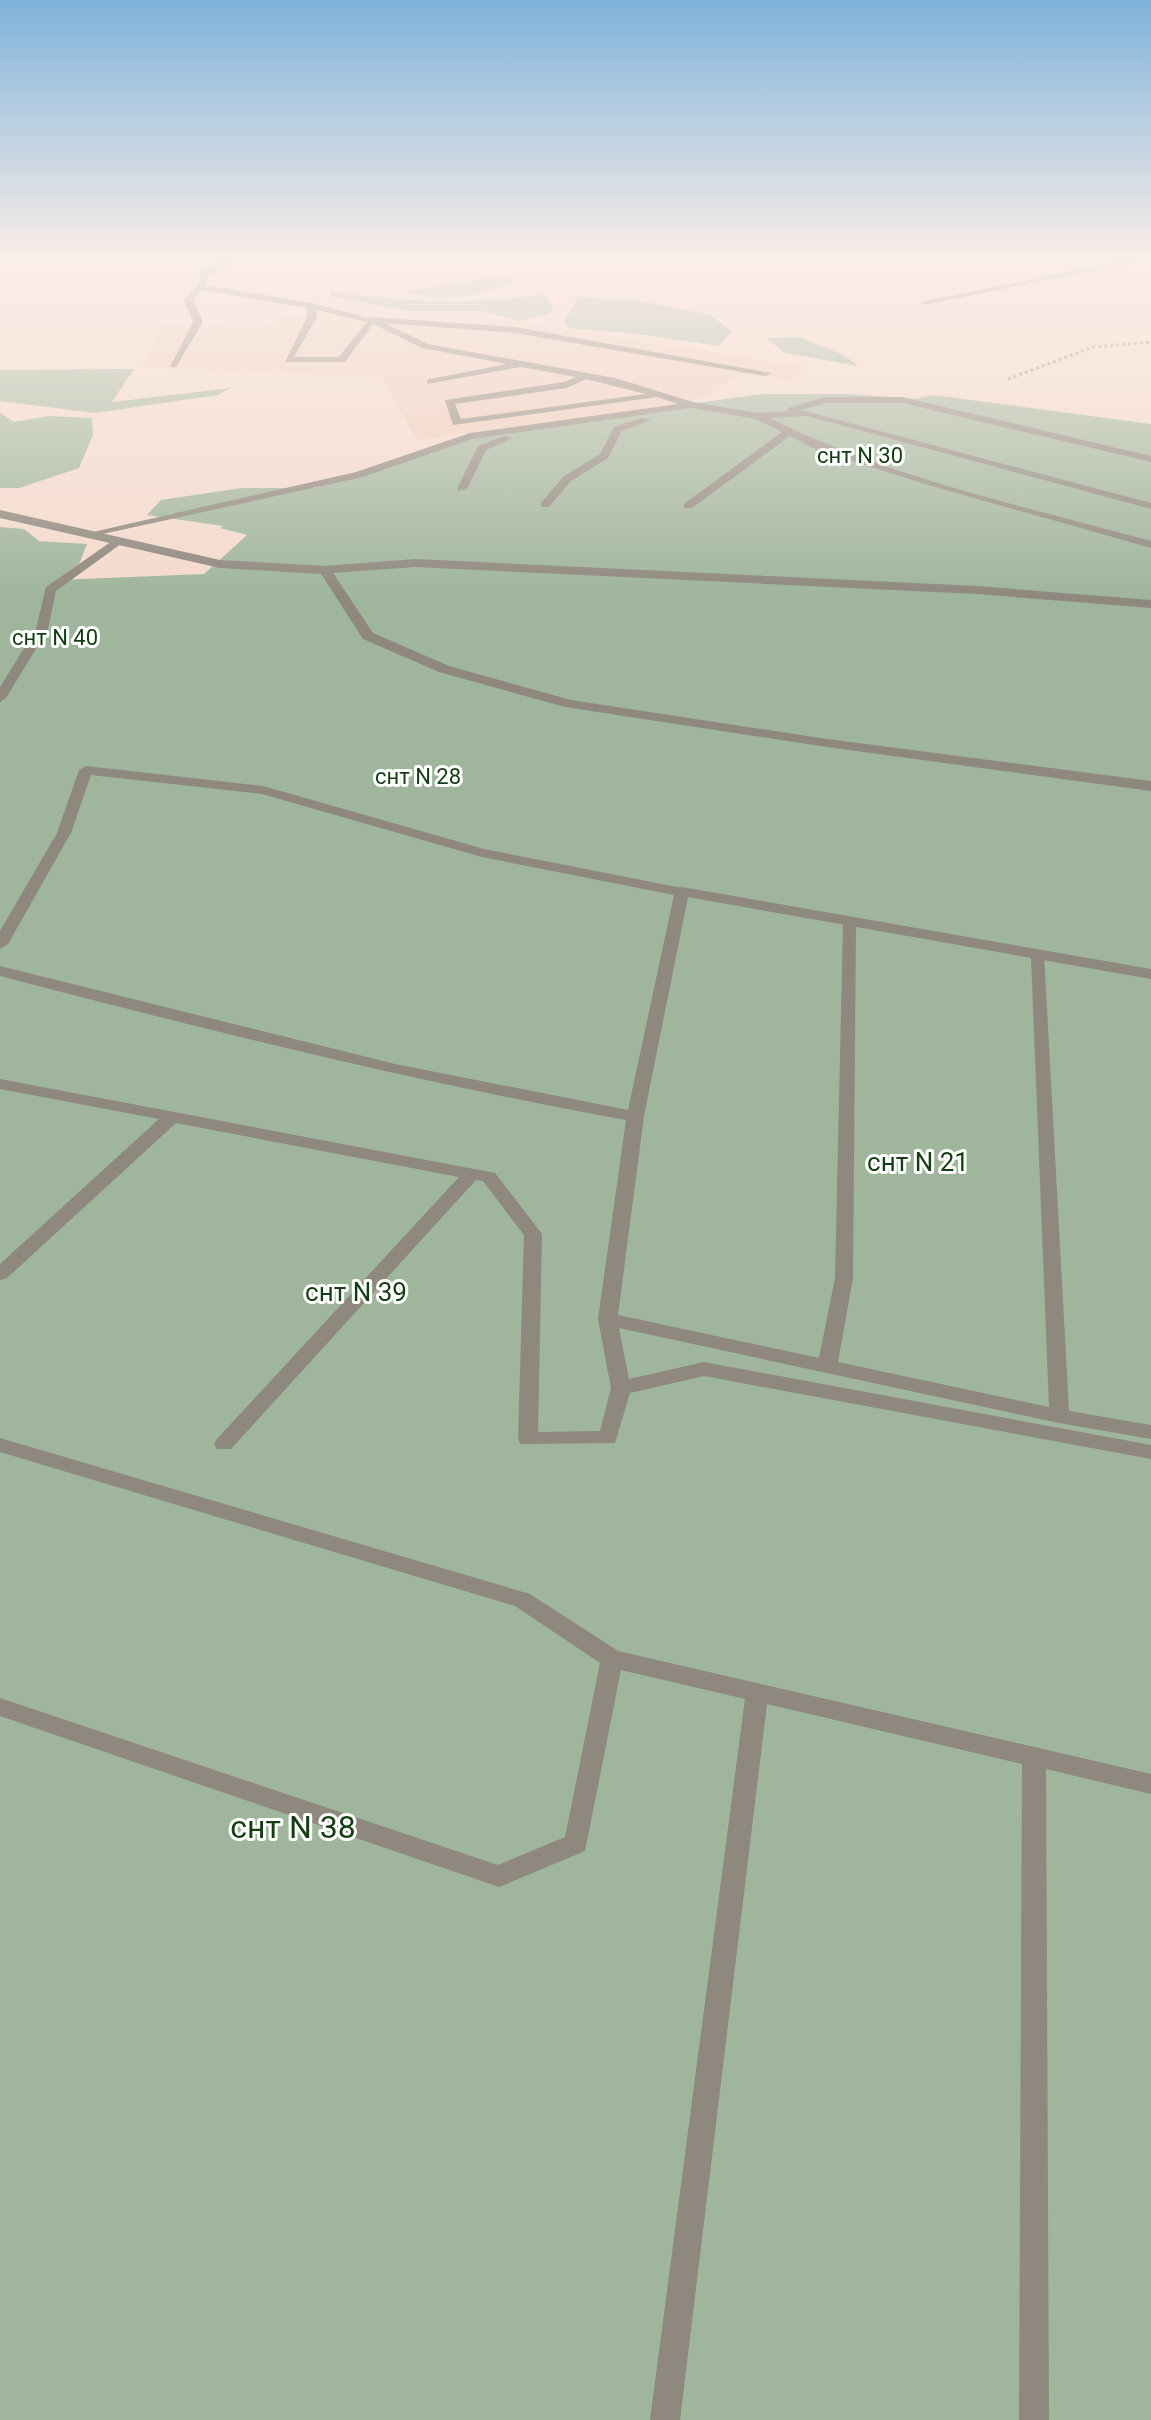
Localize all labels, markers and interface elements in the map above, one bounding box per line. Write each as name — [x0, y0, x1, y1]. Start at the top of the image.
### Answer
park label: снт N 30 — [817, 443, 903, 468]
park label: снт N 40 — [12, 625, 98, 650]
park label: снт N 28 — [375, 764, 461, 789]
park label: снт N 21 — [867, 1147, 969, 1177]
park label: снт N 39 — [305, 1277, 407, 1307]
park label: снт N 38 — [230, 1808, 356, 1846]

